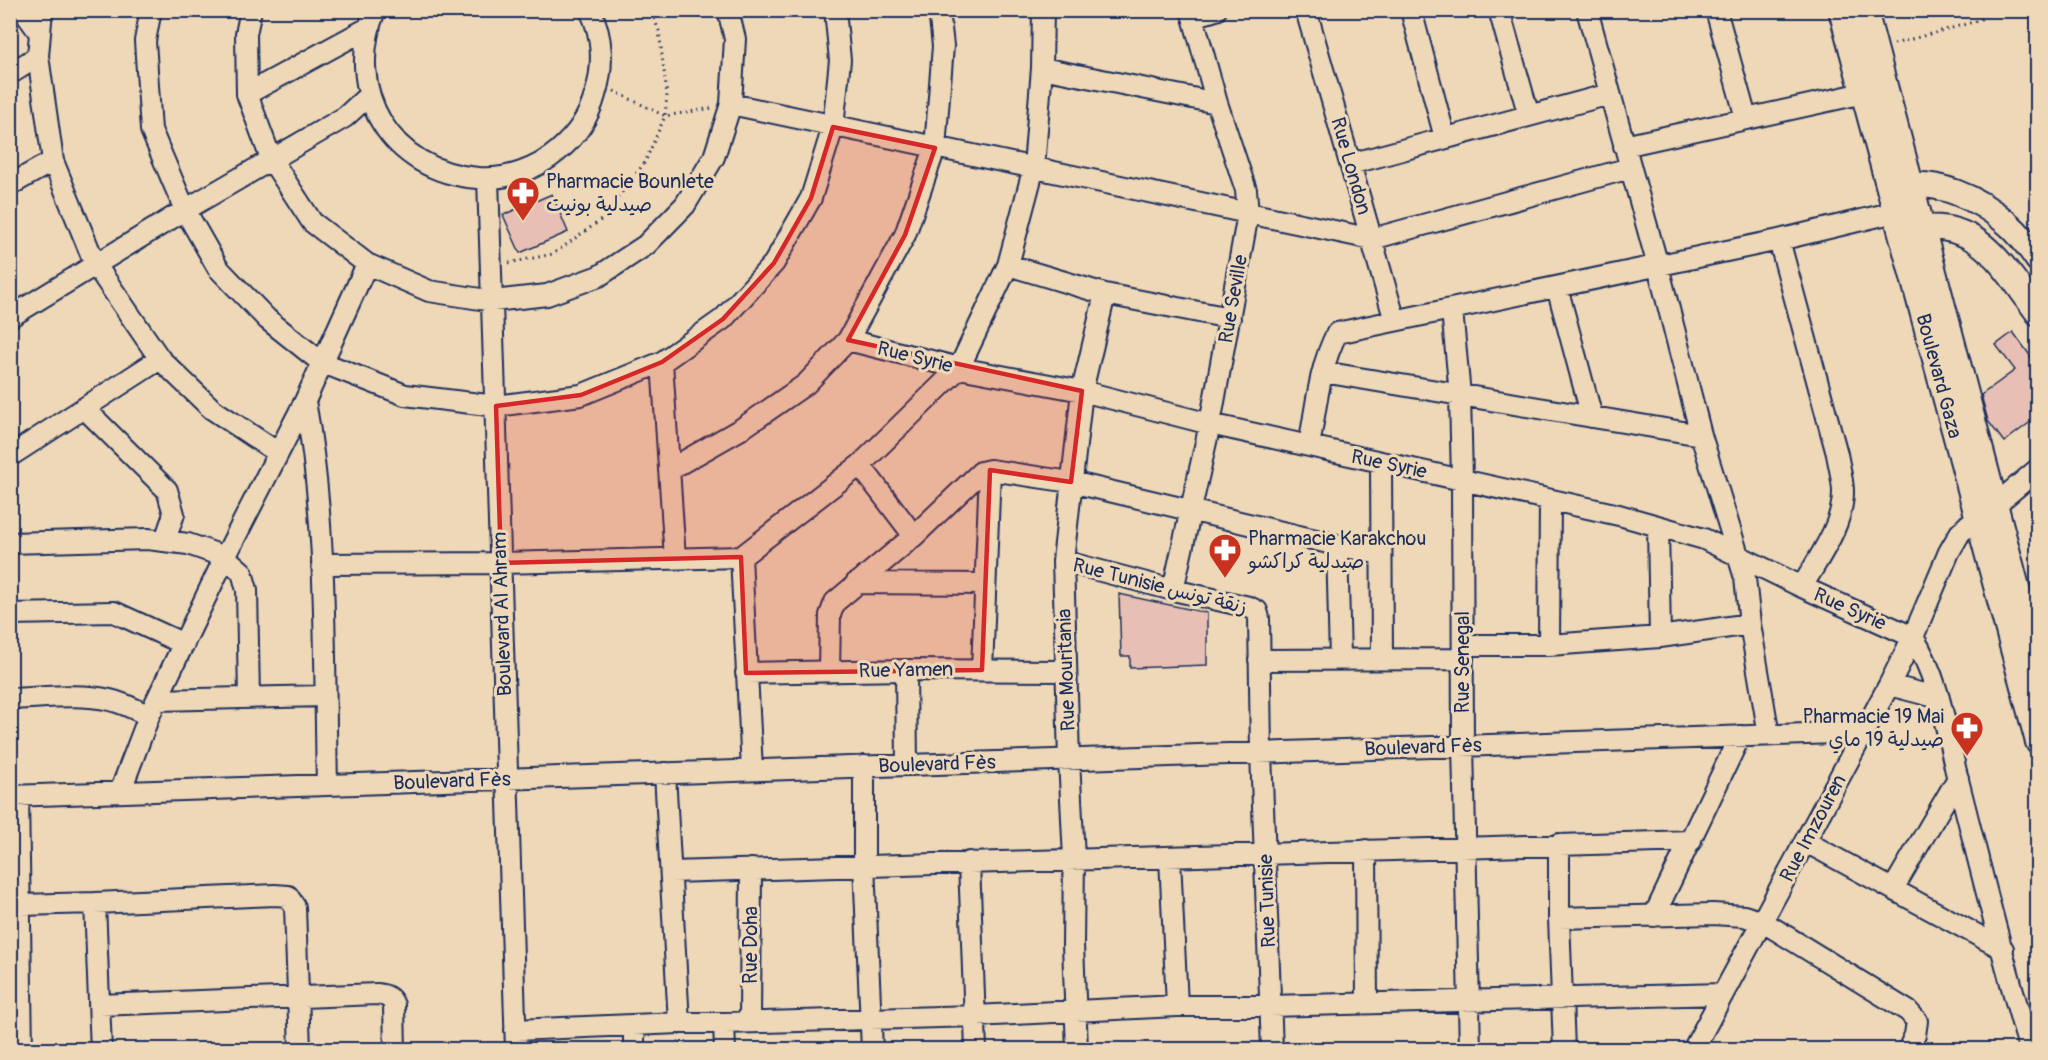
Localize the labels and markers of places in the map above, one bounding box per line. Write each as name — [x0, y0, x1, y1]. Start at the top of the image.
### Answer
place label: Pharmacie Bounlete صيدلية بونيت — [546, 169, 714, 217]
pharmacy icon: Pharmacie Bounlete صيدلية بونيت — [505, 175, 541, 222]
place label: Pharmacie Karakchou صيدلية كراكشو — [1247, 526, 1426, 575]
pharmacy icon: Pharmacie Karakchou صيدلية كراكشو — [1207, 532, 1243, 579]
place label: Pharmacie 19 Mai صيدلية 19 ماي — [1802, 704, 1944, 754]
pharmacy icon: Pharmacie 19 Mai صيدلية 19 ماي — [1949, 710, 1985, 757]

